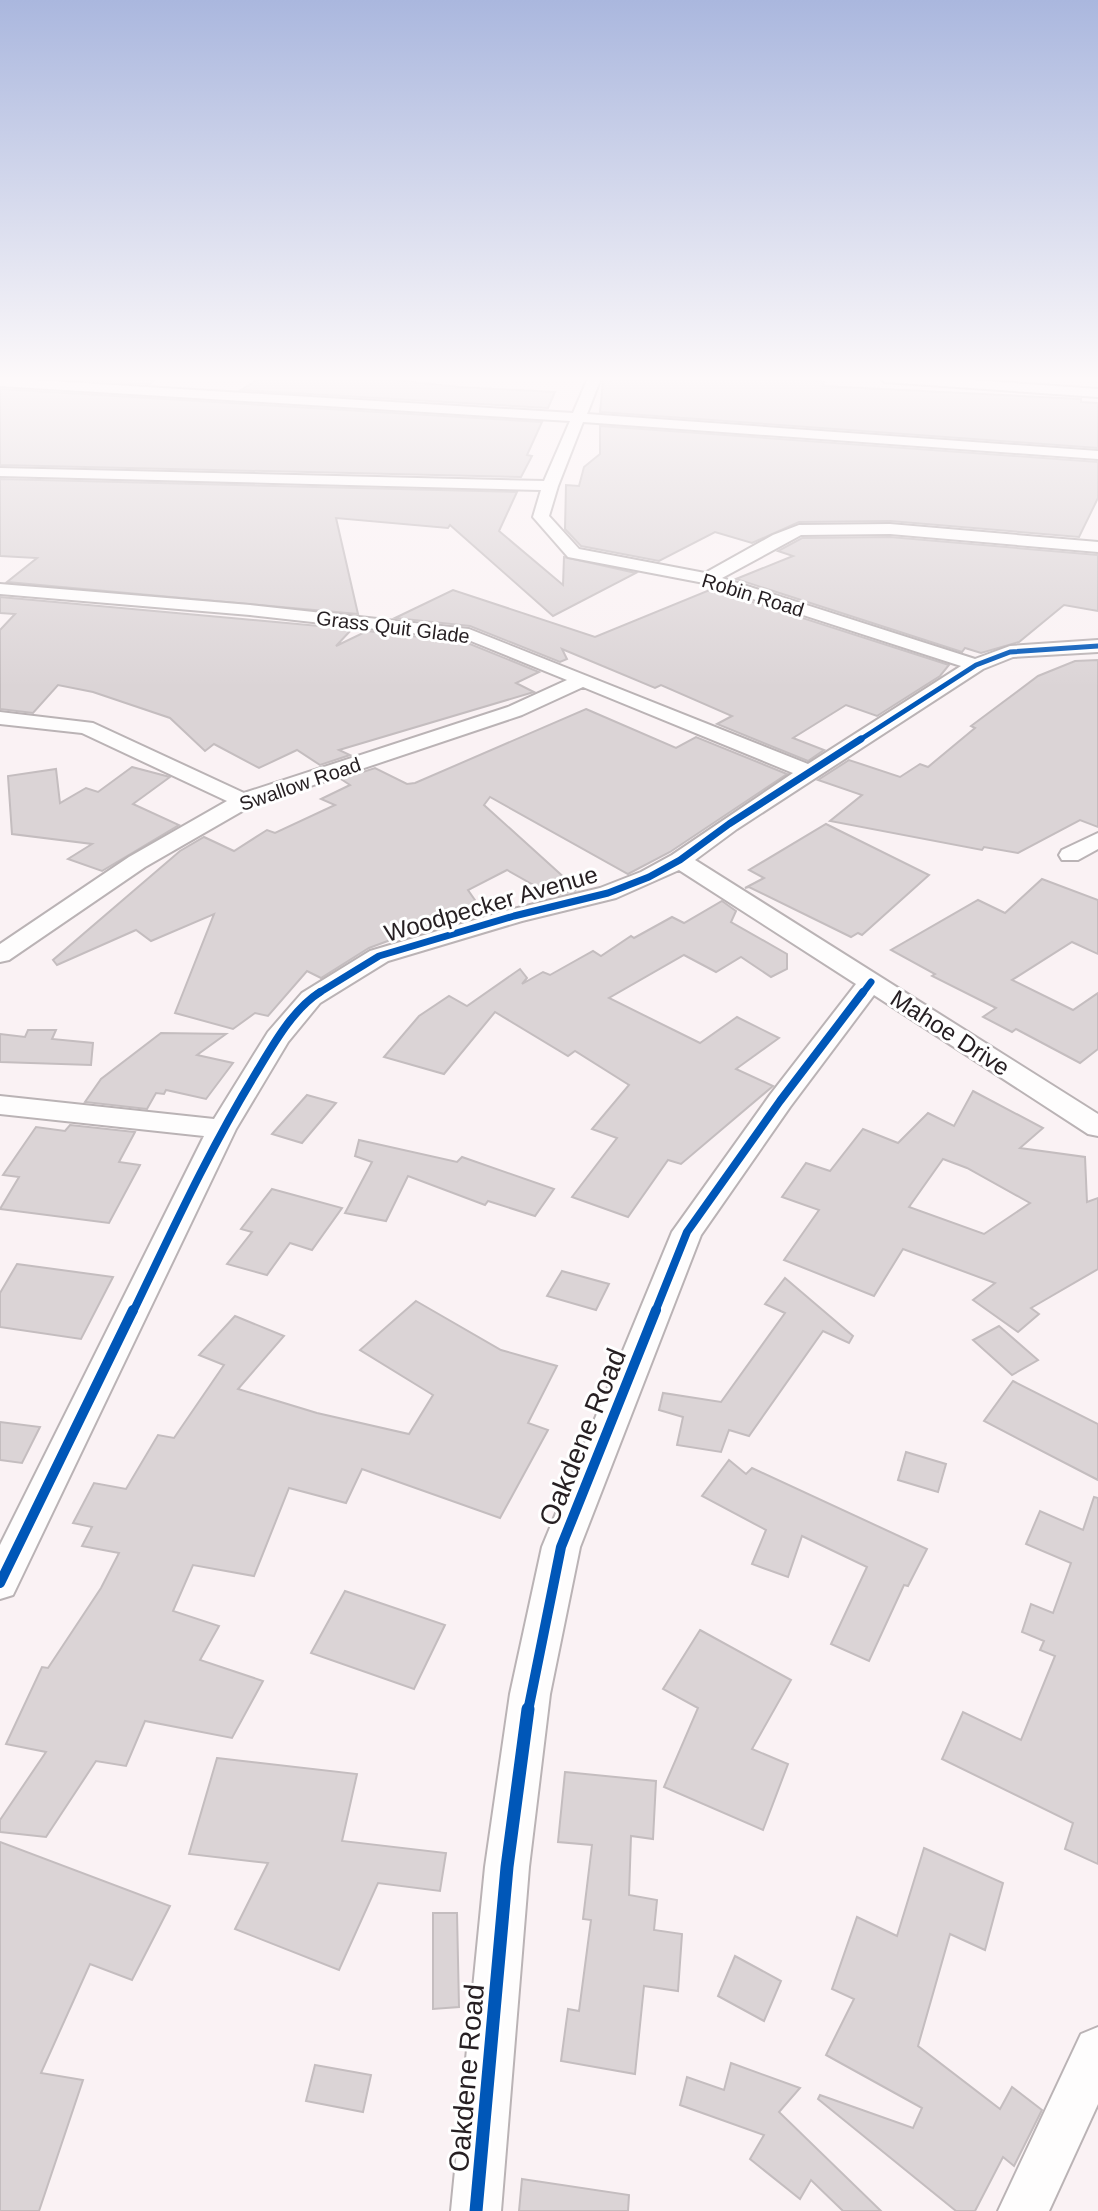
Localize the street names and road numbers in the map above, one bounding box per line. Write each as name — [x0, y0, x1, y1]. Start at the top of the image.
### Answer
street label: Robin Road — [699, 569, 807, 621]
street label: Grass Quit Glade — [315, 607, 471, 647]
street label: Swallow Road — [237, 753, 363, 815]
street label: Woodpecker Avenue — [381, 860, 601, 947]
street label: Mahoe Drive — [886, 984, 1015, 1081]
street label: Oakdene Road — [533, 1344, 632, 1530]
street label: Oakdene Road — [443, 1983, 490, 2173]

